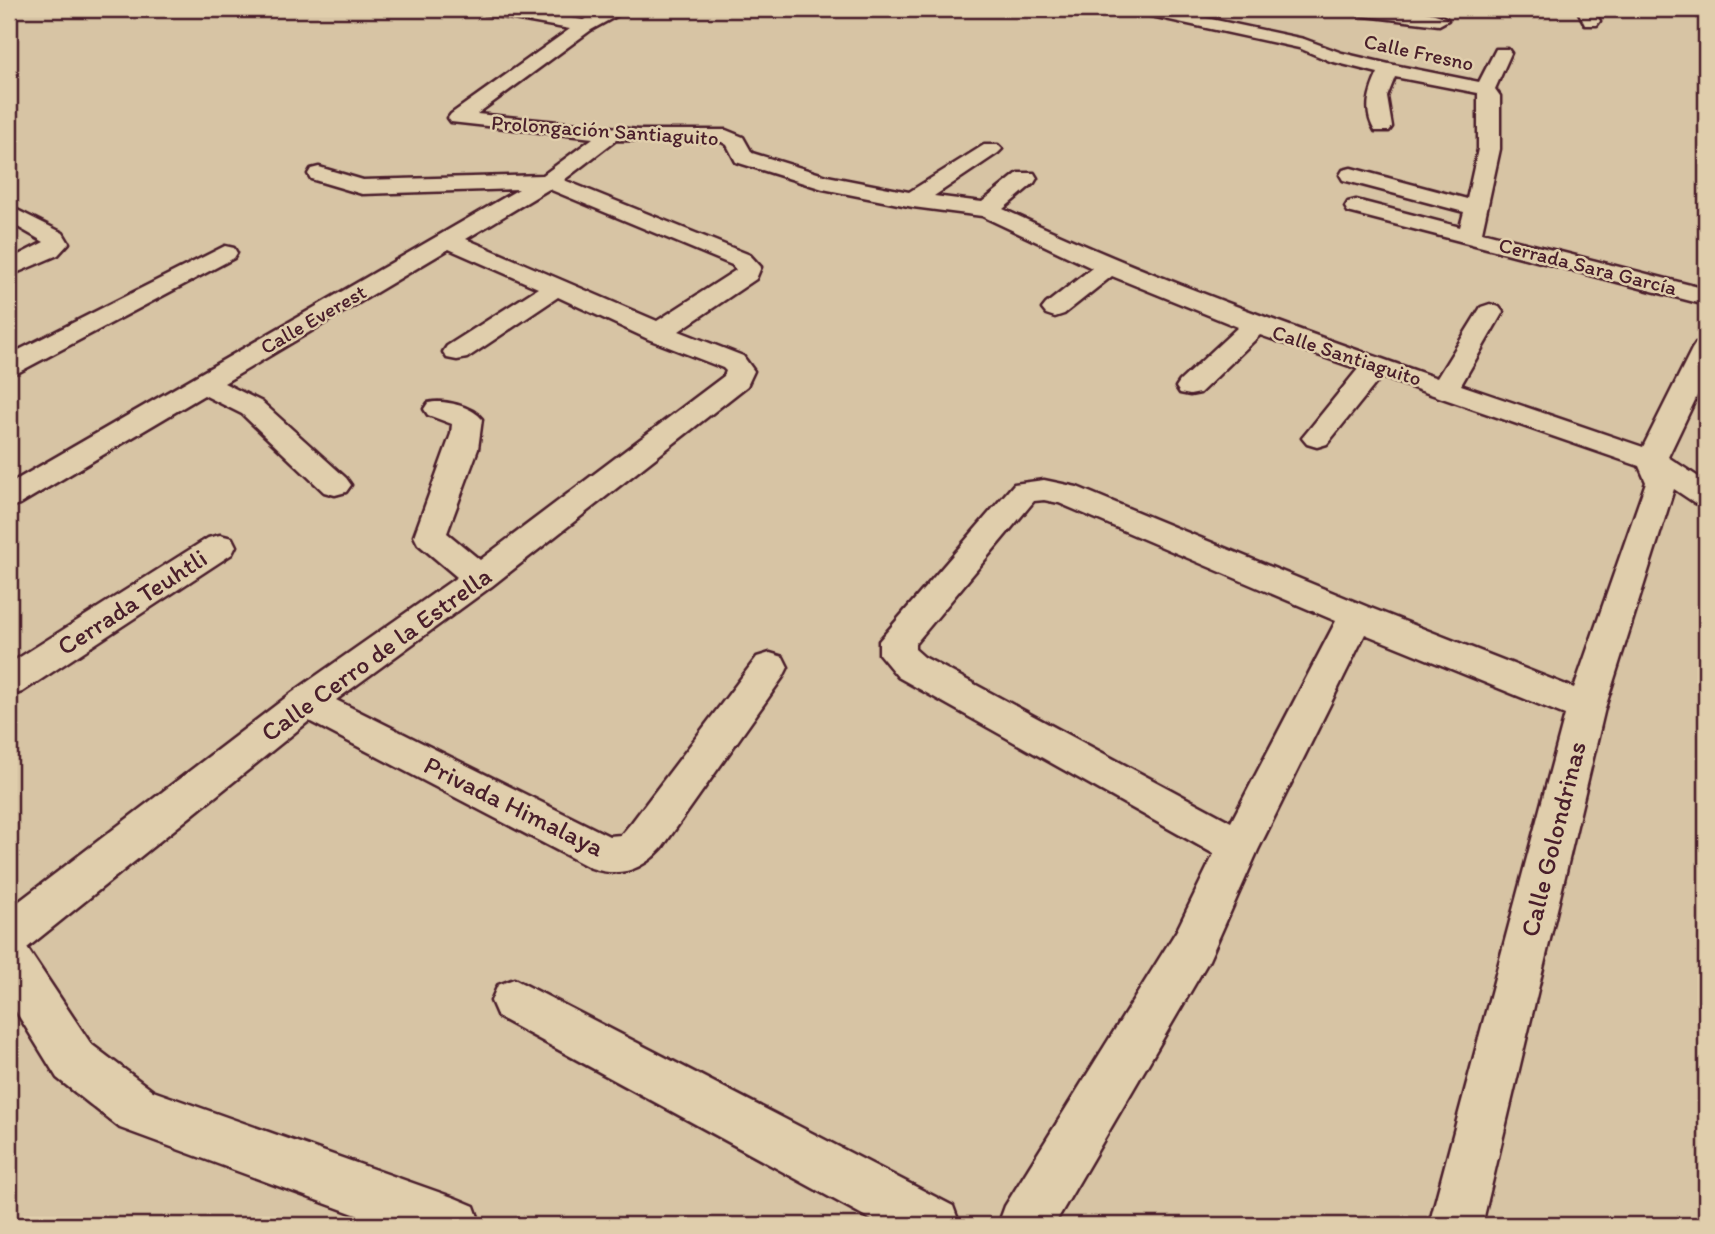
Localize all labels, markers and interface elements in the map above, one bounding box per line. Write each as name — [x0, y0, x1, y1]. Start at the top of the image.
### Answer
street label: Calle Fresno — [1362, 28, 1476, 76]
street label: Prolongación Santiaguito — [490, 110, 720, 150]
street label: Cerrada Sara García — [1496, 232, 1680, 300]
street label: Calle Everest — [256, 279, 370, 359]
street label: Calle Santiaguito — [1269, 319, 1425, 391]
street label: Cerrada Teuhtli — [51, 542, 213, 662]
street label: Calle Cerro de la Estrella — [255, 560, 498, 748]
street label: Calle Golondrinas — [1513, 738, 1593, 940]
street label: Privada Himalaya — [419, 749, 610, 864]

